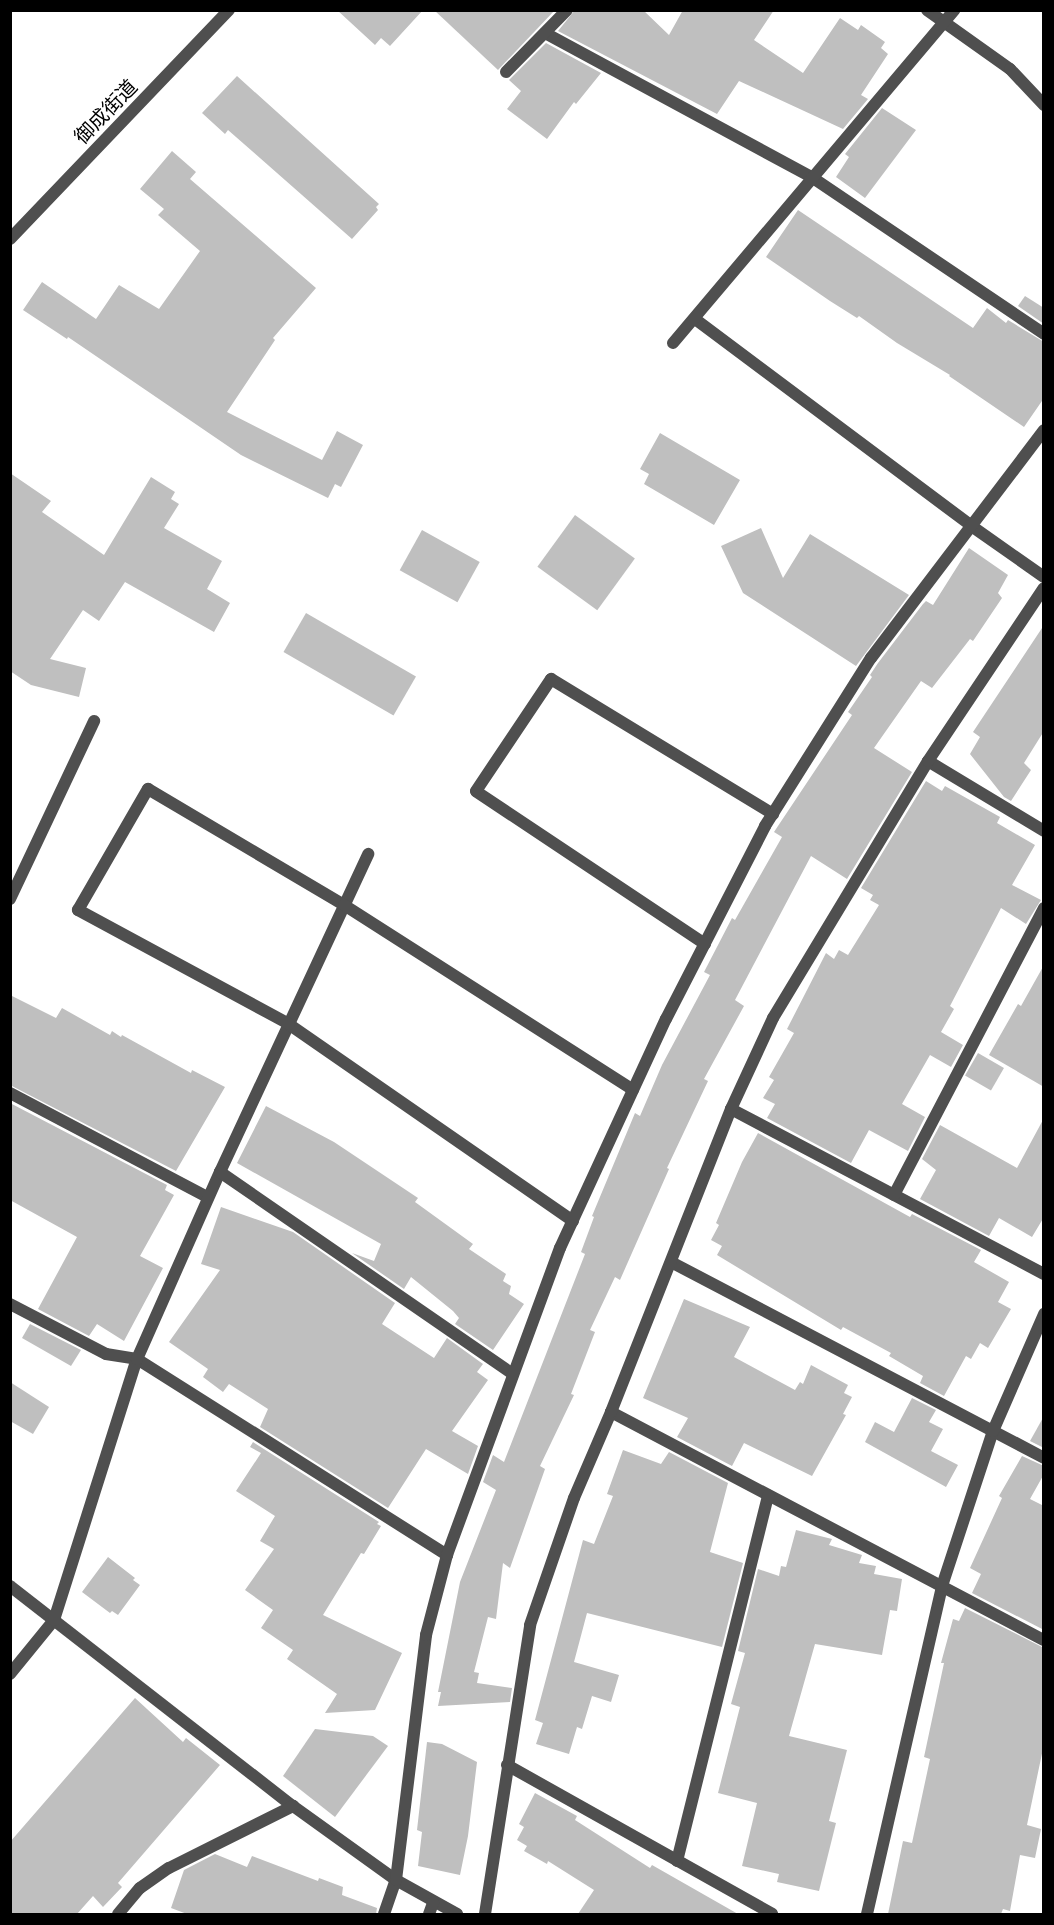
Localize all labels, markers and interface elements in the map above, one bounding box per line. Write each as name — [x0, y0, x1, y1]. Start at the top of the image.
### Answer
street label: 御成街道 — [70, 75, 142, 149]

